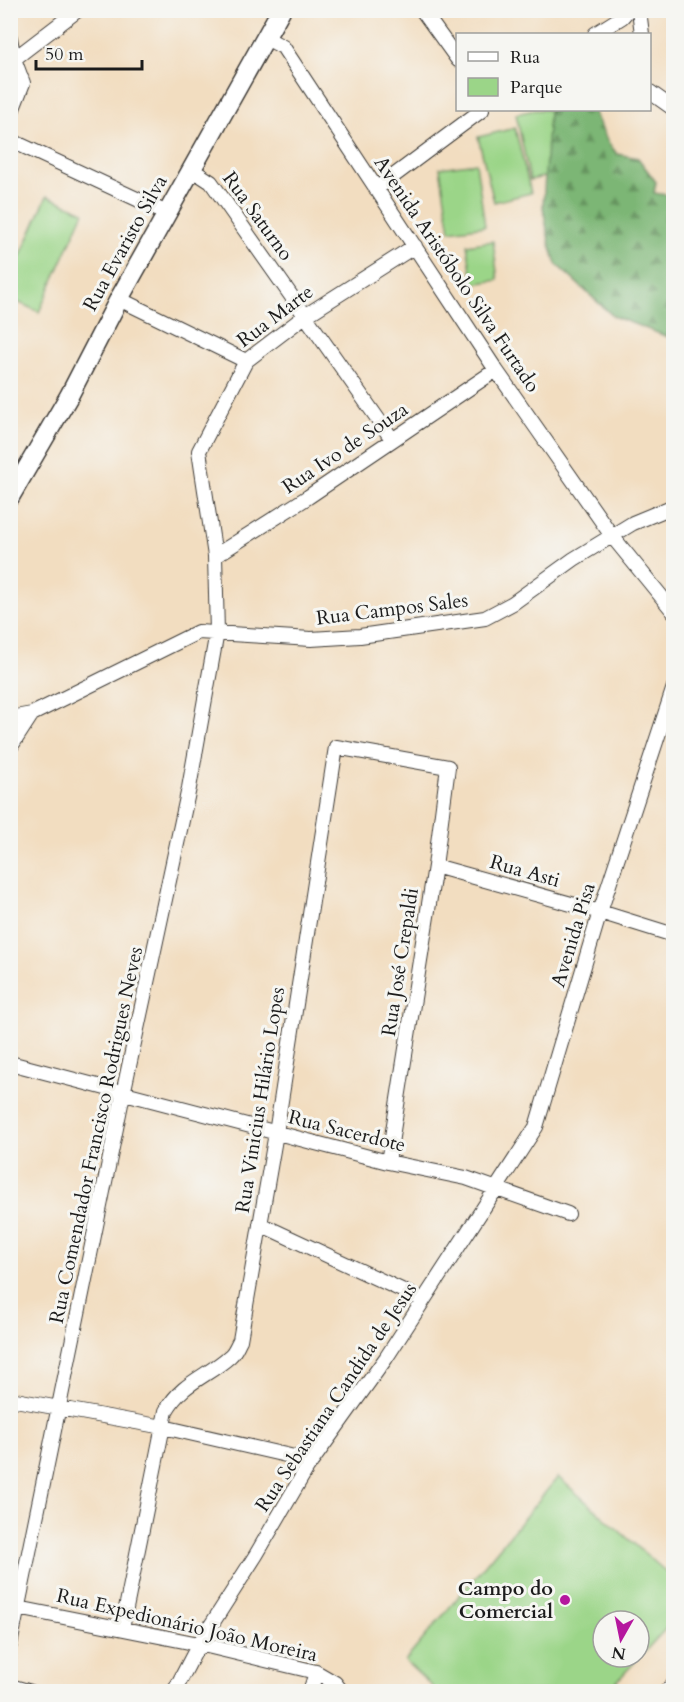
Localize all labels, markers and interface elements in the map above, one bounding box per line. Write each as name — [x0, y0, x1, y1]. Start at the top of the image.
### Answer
scale bar — [36, 33, 142, 71]
legend — [456, 33, 651, 111]
text: 50 m — [45, 42, 84, 67]
text: Rua — [510, 45, 540, 70]
text: Parque — [510, 75, 563, 100]
street label: Avenida Aristóbolo Silva Furtado — [368, 150, 547, 398]
street label: Rua Saturno — [216, 166, 300, 266]
street label: Rua Evaristo Silva — [76, 170, 174, 316]
street label: Rua Marte — [231, 278, 319, 354]
street label: Rua Ivo de Souza — [277, 396, 414, 500]
street label: Rua Campos Sales — [315, 586, 469, 632]
street label: Rua Asti — [487, 848, 564, 894]
street label: Avenida Pisa — [544, 879, 602, 991]
street label: Rua José Crepaldi — [375, 886, 425, 1038]
street label: Rua Comendador Francisco Rodrigues Neves — [43, 944, 149, 1326]
street label: Rua Vinicius Hilário Lopes — [229, 985, 291, 1215]
street label: Rua Sacerdote — [286, 1103, 408, 1159]
street label: Rua Sebastiana Candida de Jesus — [249, 1277, 423, 1517]
place label: Campo do Comercial — [458, 1575, 553, 1625]
street label: Rua Expedionário João Moreira — [54, 1582, 321, 1668]
marker: Campo do Comercial — [558, 1593, 572, 1607]
north arrow — [591, 1609, 651, 1669]
text: N — [610, 1641, 627, 1665]

